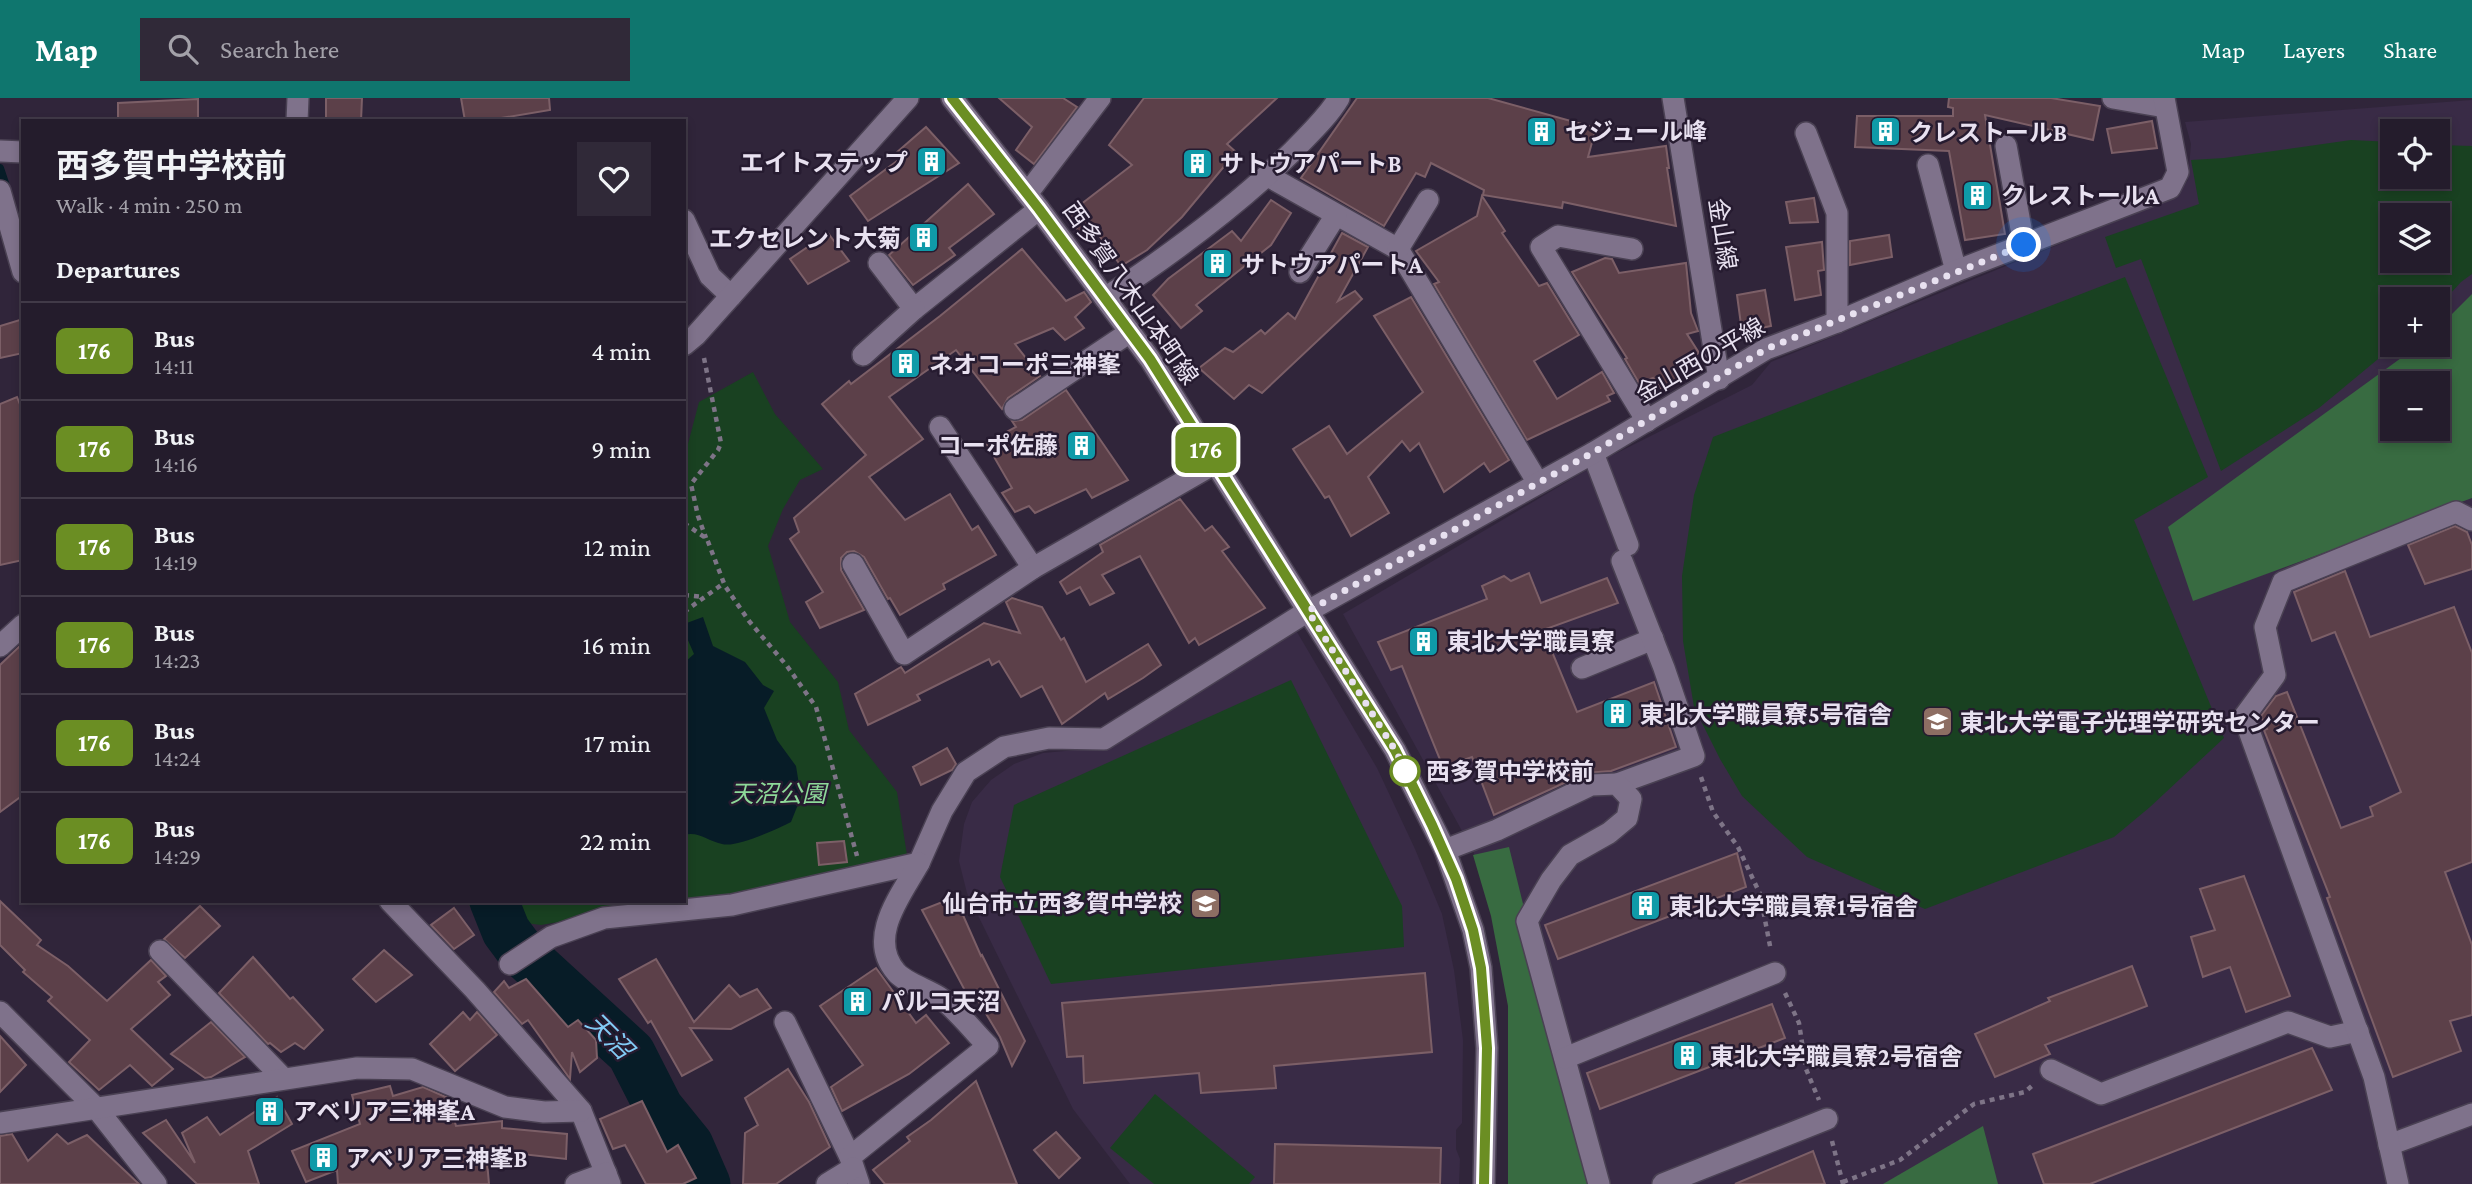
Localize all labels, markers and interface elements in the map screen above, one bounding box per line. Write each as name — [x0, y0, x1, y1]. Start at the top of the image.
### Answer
search box — [140, 18, 630, 81]
icon: search — [164, 30, 202, 68]
text: Map — [35, 31, 98, 68]
text: Search here — [220, 35, 339, 64]
text: Map — [2201, 36, 2245, 63]
text: Layers — [2283, 36, 2345, 63]
text: Share — [2383, 36, 2437, 63]
building icon: セジュール峰 — [1525, 114, 1559, 148]
building icon: クレストールB — [1869, 115, 1903, 149]
place label: セジュール峰 — [1565, 118, 1707, 145]
place label: クレストールB — [1909, 119, 2067, 146]
map controls — [2380, 119, 2450, 441]
button: locate — [2380, 119, 2450, 189]
button: heart — [577, 142, 651, 216]
building icon: エイトステップ — [914, 145, 948, 179]
building icon: サトウアパートB — [1180, 146, 1214, 180]
text: 西多賀中学校前 — [56, 147, 287, 184]
place label: エイトステップ — [740, 149, 908, 176]
place label: サトウアパートB — [1220, 150, 1402, 177]
building icon: クレストールA — [1961, 178, 1995, 212]
place label: クレストールA — [2001, 182, 2160, 209]
text: Walk · 4 min · 250 m — [56, 192, 243, 218]
street label: 金山線 — [1704, 196, 1742, 272]
street label: 西多賀八木山本町線 — [1058, 197, 1204, 389]
button: layers — [2380, 203, 2450, 273]
building icon: エクセレント大菊 — [907, 221, 941, 255]
place label: エクセレント大菊 — [709, 225, 901, 252]
your location — [2006, 227, 2041, 262]
building icon: サトウアパートA — [1201, 247, 1235, 281]
place label: サトウアパートA — [1241, 251, 1424, 278]
text: Departures — [56, 255, 180, 284]
button: + — [2380, 287, 2450, 357]
street label: 金山西の平線 — [1631, 312, 1769, 408]
text: Bus — [154, 324, 195, 353]
text: 176 — [78, 337, 111, 364]
text: 4 min — [591, 337, 651, 366]
building icon: ネオコーポ三神峯 — [889, 347, 923, 381]
place label: ネオコーポ三神峯 — [929, 351, 1121, 378]
text: 14:11 — [154, 353, 194, 379]
button: − — [2380, 371, 2450, 441]
text: Bus — [154, 422, 195, 451]
line badge: 176 — [1166, 427, 1246, 473]
building icon: コーポ佐藤 — [1064, 428, 1098, 462]
place label: コーポ佐藤 — [938, 432, 1058, 459]
text: 176 — [78, 435, 111, 462]
text: 9 min — [591, 435, 651, 464]
text: 176 — [1189, 436, 1223, 463]
text: 14:16 — [154, 451, 198, 477]
text: Bus — [154, 520, 195, 549]
text: 176 — [78, 533, 111, 560]
text: 12 min — [583, 533, 651, 562]
text: 14:19 — [154, 549, 198, 575]
text: Bus — [154, 618, 195, 647]
building icon: 東北大学職員寮 — [1407, 624, 1441, 658]
place label: 東北大学職員寮 — [1447, 628, 1615, 655]
text: 176 — [78, 631, 111, 658]
text: 16 min — [583, 631, 651, 660]
text: 14:23 — [154, 647, 201, 673]
building icon: 東北大学職員寮5号宿舎 — [1600, 697, 1634, 731]
place label: 東北大学職員寮5号宿舎 — [1640, 701, 1892, 728]
school or university icon: 東北大学電子光理学研究センター — [1920, 705, 1954, 739]
place label: 東北大学電子光理学研究センター — [1960, 709, 2320, 736]
text: Bus — [154, 716, 195, 745]
text: 176 — [78, 729, 111, 756]
text: 17 min — [584, 729, 651, 758]
text: 14:24 — [154, 745, 201, 771]
marker: 西多賀中学校前 — [1390, 756, 1420, 786]
place label: 西多賀中学校前 — [1426, 758, 1594, 785]
park label: 天沼公園 — [730, 780, 829, 807]
text: Bus — [154, 814, 195, 843]
text: 176 — [78, 827, 111, 854]
text: 22 min — [580, 827, 651, 856]
text: 14:29 — [154, 843, 201, 869]
school or university icon: 仙台市立西多賀中学校 — [1188, 886, 1222, 920]
building icon: 東北大学職員寮1号宿舎 — [1629, 889, 1663, 923]
place label: 仙台市立西多賀中学校 — [942, 890, 1182, 917]
place label: 東北大学職員寮1号宿舎 — [1669, 893, 1918, 920]
building icon: パルコ天沼 — [841, 984, 875, 1018]
place label: パルコ天沼 — [881, 988, 1001, 1015]
water label: 天沼 — [580, 1007, 640, 1067]
building icon: 東北大学職員寮2号宿舎 — [1670, 1039, 1704, 1073]
place label: 東北大学職員寮2号宿舎 — [1710, 1043, 1962, 1070]
building icon: アベリア三神峯A — [253, 1094, 287, 1128]
place label: アベリア三神峯A — [293, 1098, 476, 1125]
building icon: アベリア三神峯B — [306, 1141, 340, 1175]
place label: アベリア三神峯B — [346, 1145, 528, 1172]

